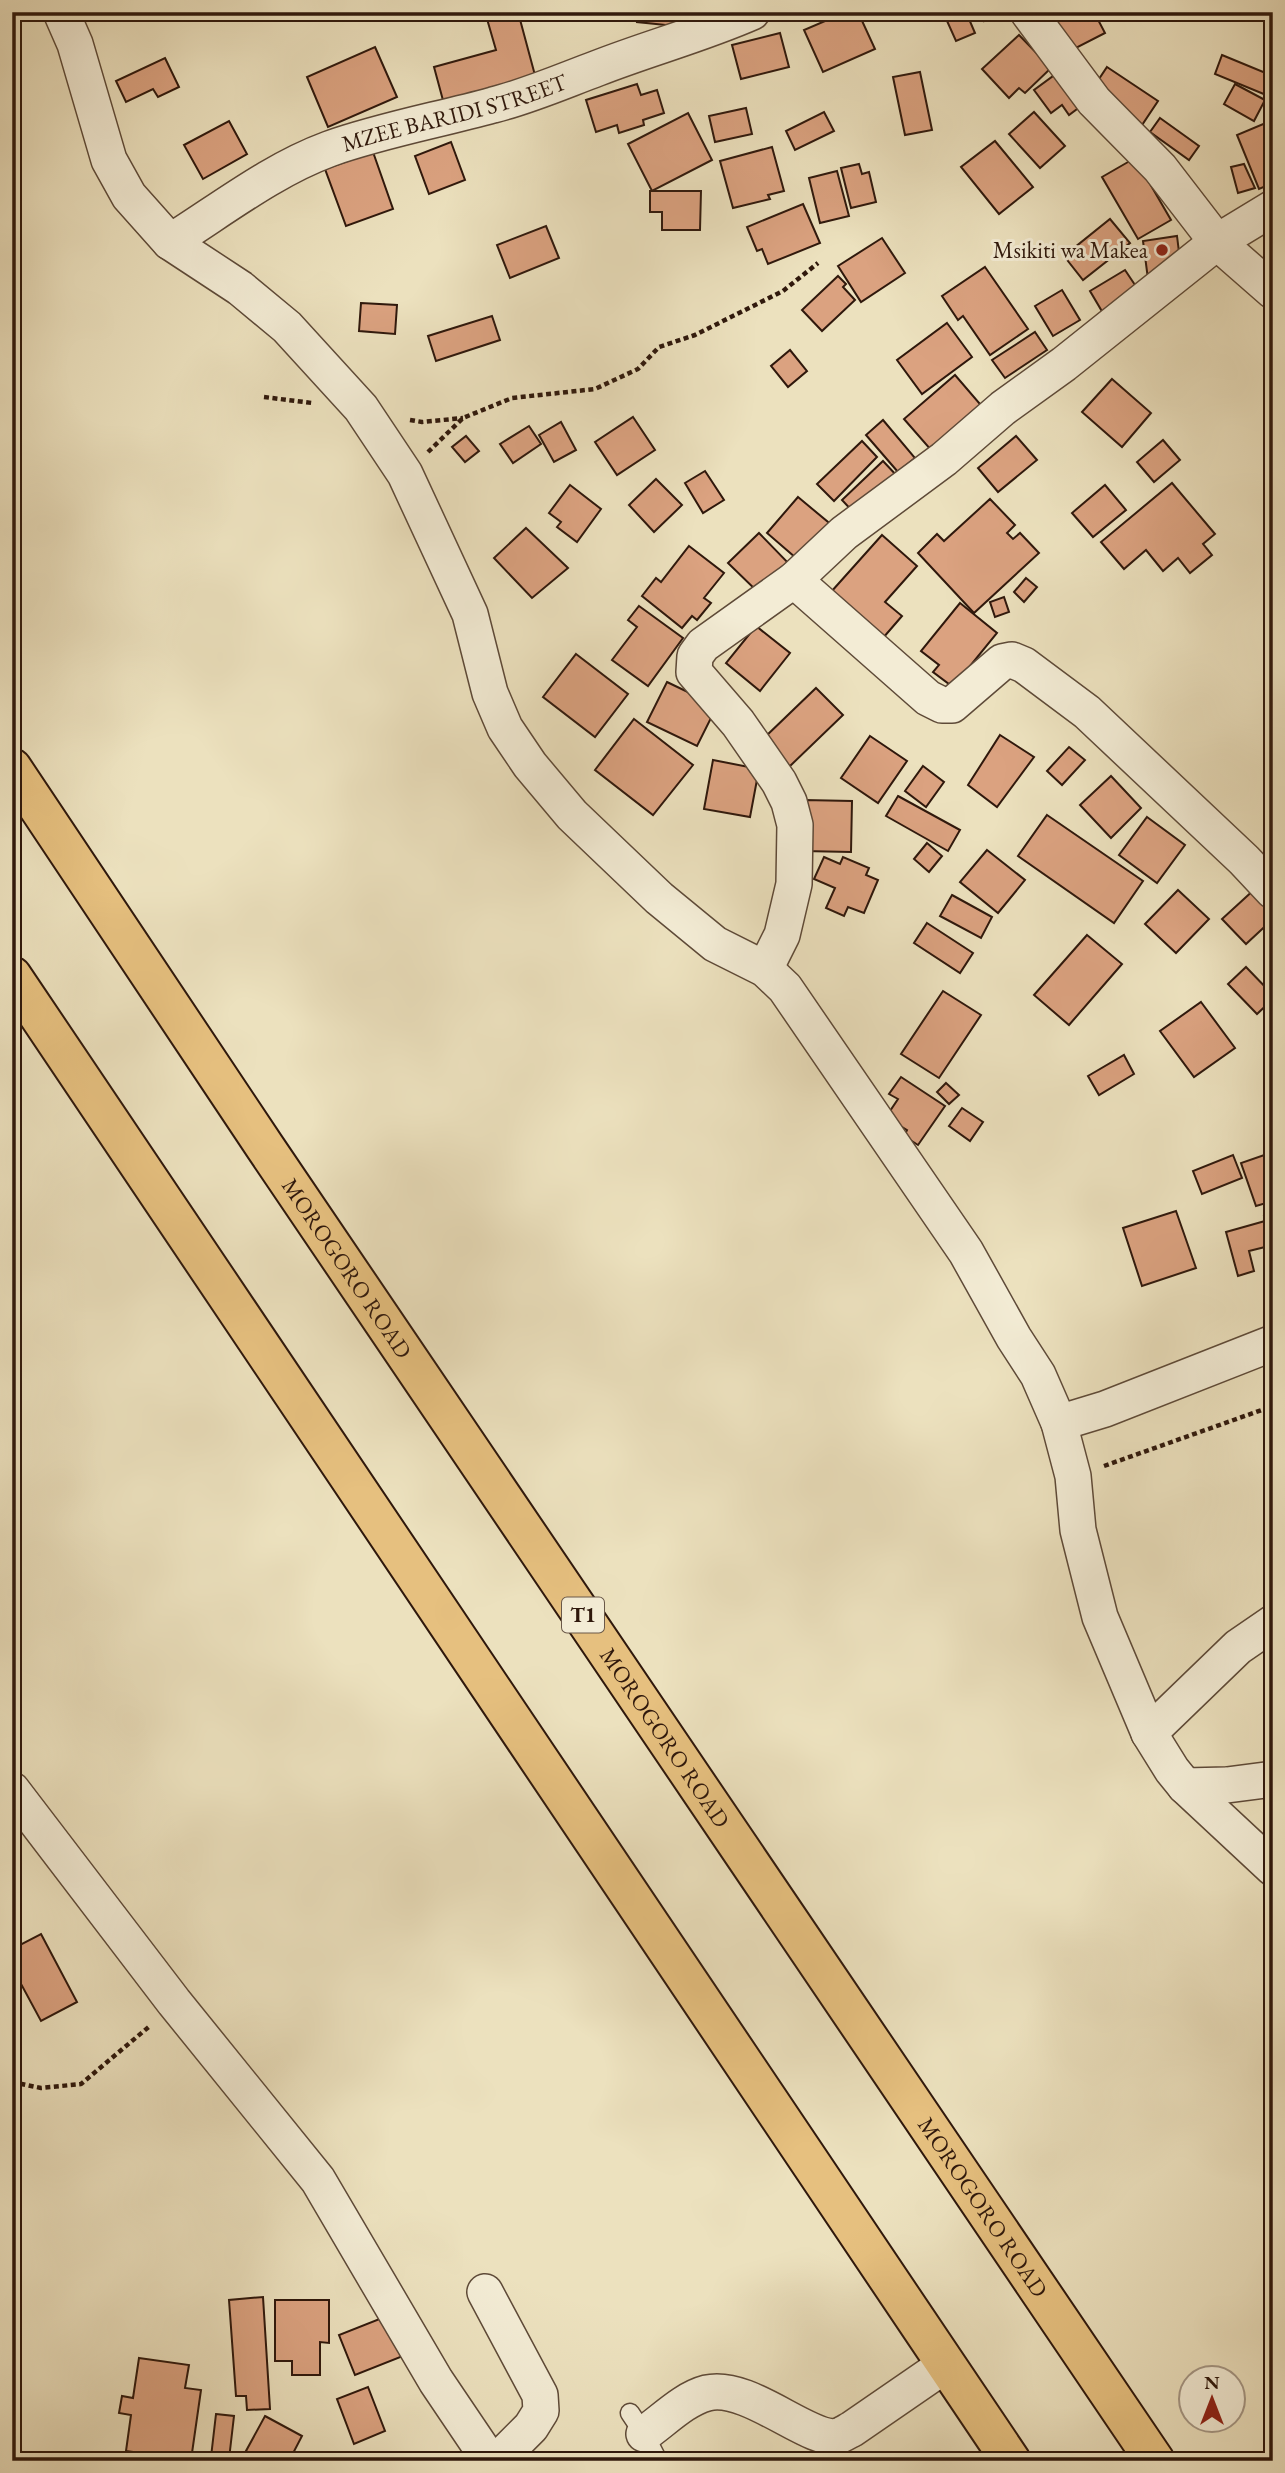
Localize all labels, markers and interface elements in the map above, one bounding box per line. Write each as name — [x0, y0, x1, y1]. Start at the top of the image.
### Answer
street label: MZEE BARIDI STREET — [338, 66, 572, 159]
place label: Msikiti wa Makea — [993, 235, 1149, 265]
marker: Msikiti wa Makea — [1154, 242, 1170, 258]
street label: MOROGORO ROAD — [275, 1172, 419, 1364]
road number: T1 — [562, 1598, 604, 1632]
street label: MOROGORO ROAD — [593, 1642, 737, 1834]
street label: MOROGORO ROAD — [911, 2111, 1055, 2303]
north arrow — [1176, 2364, 1246, 2434]
text: N — [1204, 2370, 1220, 2395]

